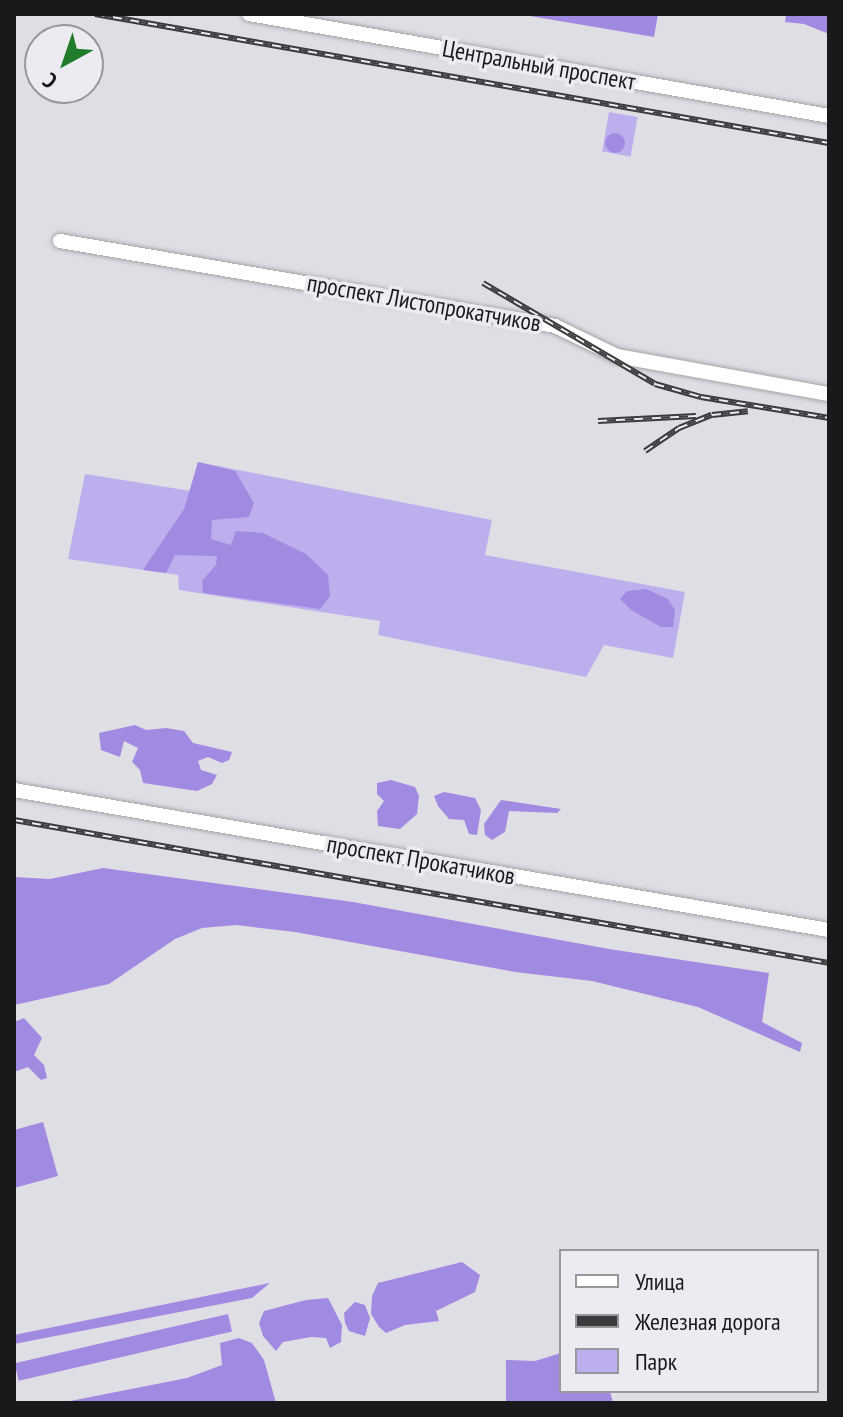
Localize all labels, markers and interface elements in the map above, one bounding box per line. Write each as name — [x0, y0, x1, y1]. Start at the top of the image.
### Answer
north arrow — [24, 24, 104, 104]
street label: Центральный проспект — [440, 34, 638, 96]
text: С — [37, 67, 63, 95]
street label: проспект Листопрокатчиков — [305, 268, 543, 338]
street label: проспект Прокатчиков — [324, 829, 518, 891]
legend — [559, 1249, 819, 1393]
text: Улица — [635, 1266, 685, 1297]
text: Железная дорога — [635, 1306, 781, 1337]
text: Парк — [635, 1346, 677, 1377]

